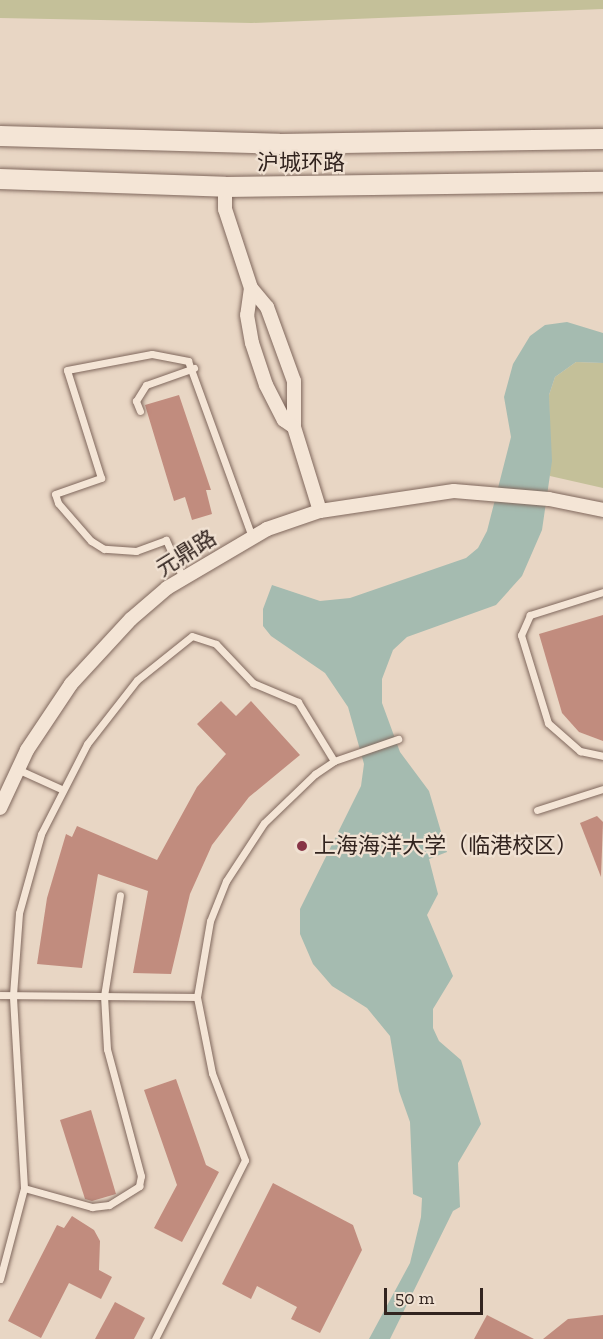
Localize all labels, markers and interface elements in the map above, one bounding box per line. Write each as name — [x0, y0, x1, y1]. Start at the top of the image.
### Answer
street label: 沪城环路 — [257, 150, 345, 176]
street label: 元鼎路 — [151, 524, 221, 582]
place label: 上海海洋大学（临港校区） — [314, 833, 578, 859]
marker: 上海海洋大学（临港校区） — [295, 839, 309, 853]
scale bar — [387, 1276, 486, 1314]
text: 50 m — [395, 1287, 434, 1309]

